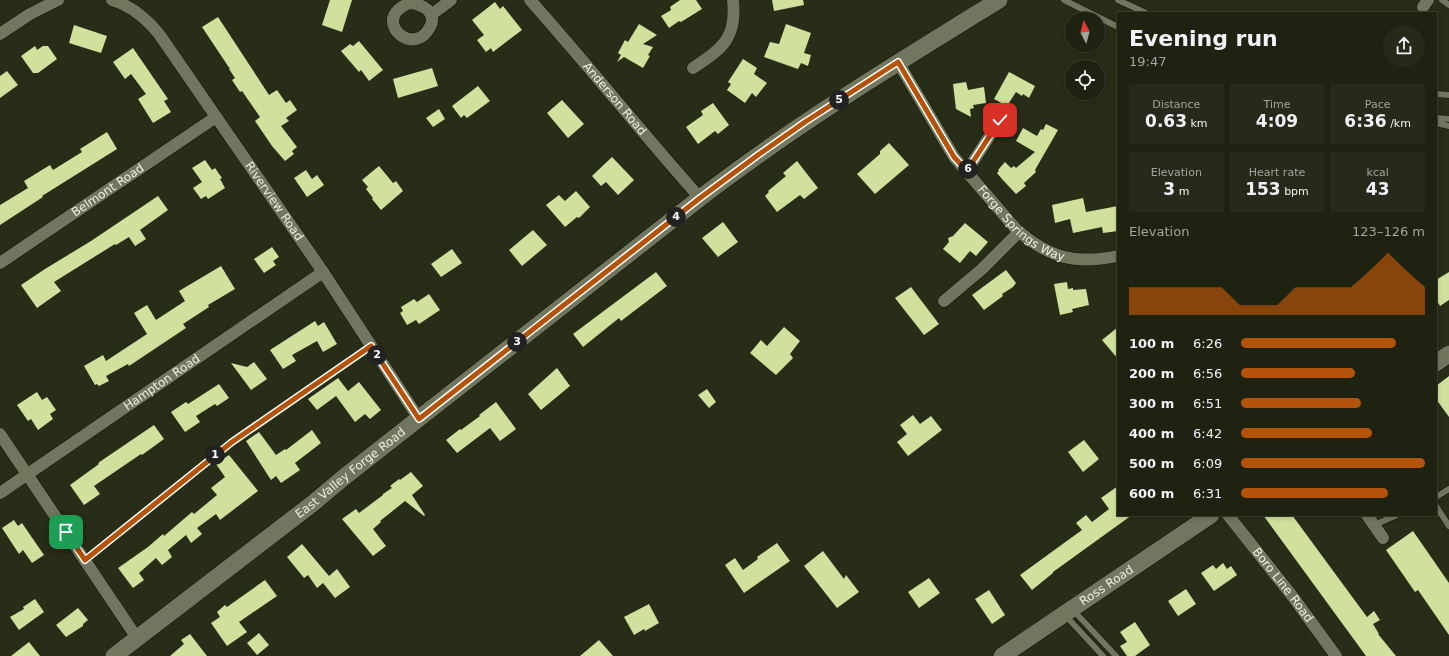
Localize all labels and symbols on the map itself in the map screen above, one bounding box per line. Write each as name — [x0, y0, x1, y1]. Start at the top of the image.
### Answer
north arrow — [1065, 12, 1105, 52]
street label: Anderson Road — [580, 59, 649, 138]
pin: 5 — [829, 90, 849, 110]
pin — [983, 103, 1017, 137]
street label: Riverview Road — [242, 159, 306, 243]
pin: 6 — [958, 159, 978, 179]
street label: Belmont Road — [69, 161, 147, 220]
street label: Forge Springs Way — [975, 183, 1067, 264]
pin: 4 — [666, 207, 686, 227]
pin: 3 — [507, 332, 527, 352]
pin: 2 — [367, 345, 387, 365]
street label: Hampton Road — [121, 351, 203, 413]
street label: East Valley Forge Road — [293, 425, 408, 521]
pin: 1 — [205, 445, 225, 465]
pin — [49, 515, 83, 549]
street label: Boro Line Road — [1250, 545, 1316, 625]
street label: Ross Road — [1077, 562, 1136, 609]

